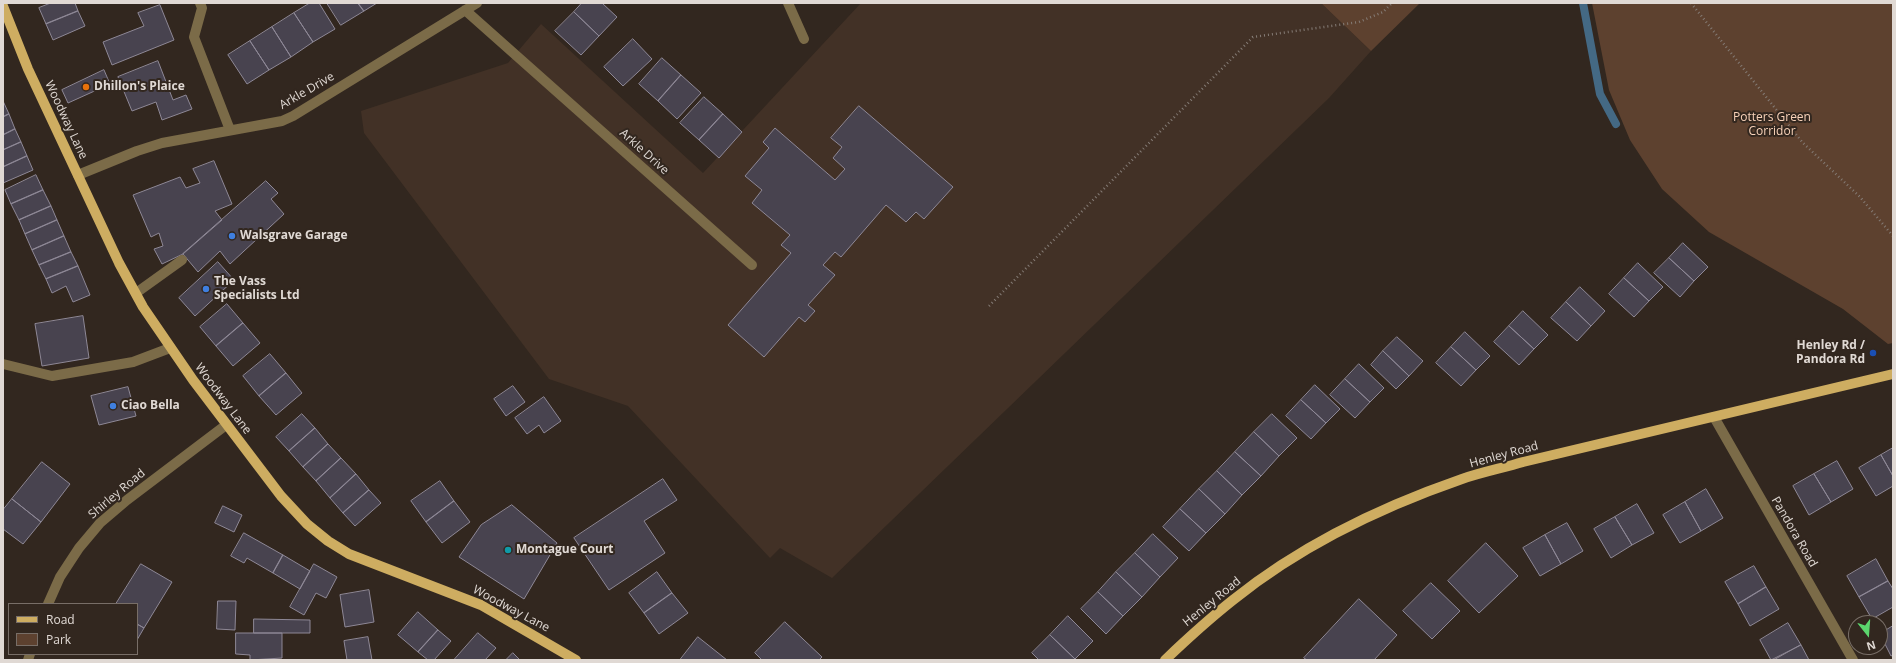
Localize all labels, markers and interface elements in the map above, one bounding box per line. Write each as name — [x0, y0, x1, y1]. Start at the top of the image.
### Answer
street label: Arkle Drive — [277, 70, 337, 112]
street label: Woodway Lane — [42, 78, 90, 162]
place label: Dhillon's Plaice — [94, 80, 185, 94]
marker: Dhillon's Plaice — [81, 82, 91, 92]
park label: Potters Green Corridor — [1733, 111, 1811, 139]
street label: Arkle Drive — [616, 126, 672, 178]
place label: Walsgrave Garage — [240, 229, 347, 243]
marker: Walsgrave Garage — [227, 231, 237, 241]
place label: The Vass Specialists Ltd — [214, 275, 300, 303]
marker: The Vass Specialists Ltd — [201, 284, 211, 294]
place label: Henley Rd / Pandora Rd — [1796, 339, 1865, 367]
marker: Henley Rd / Pandora Rd — [1868, 348, 1878, 358]
street label: Woodway Lane — [192, 361, 254, 437]
place label: Ciao Bella — [121, 399, 180, 413]
marker: Ciao Bella — [108, 401, 118, 411]
street label: Henley Road — [1468, 439, 1540, 471]
street label: Shirley Road — [86, 466, 148, 522]
street label: Pandora Road — [1768, 494, 1820, 570]
place label: Montague Court — [516, 543, 614, 557]
marker: Montague Court — [503, 545, 513, 555]
street label: Henley Road — [1180, 574, 1244, 630]
street label: Woodway Lane — [470, 583, 552, 635]
legend — [8, 603, 138, 655]
text: Road — [46, 611, 75, 628]
north arrow — [1848, 615, 1888, 655]
text: Park — [46, 631, 71, 648]
text: N — [1865, 638, 1878, 654]

